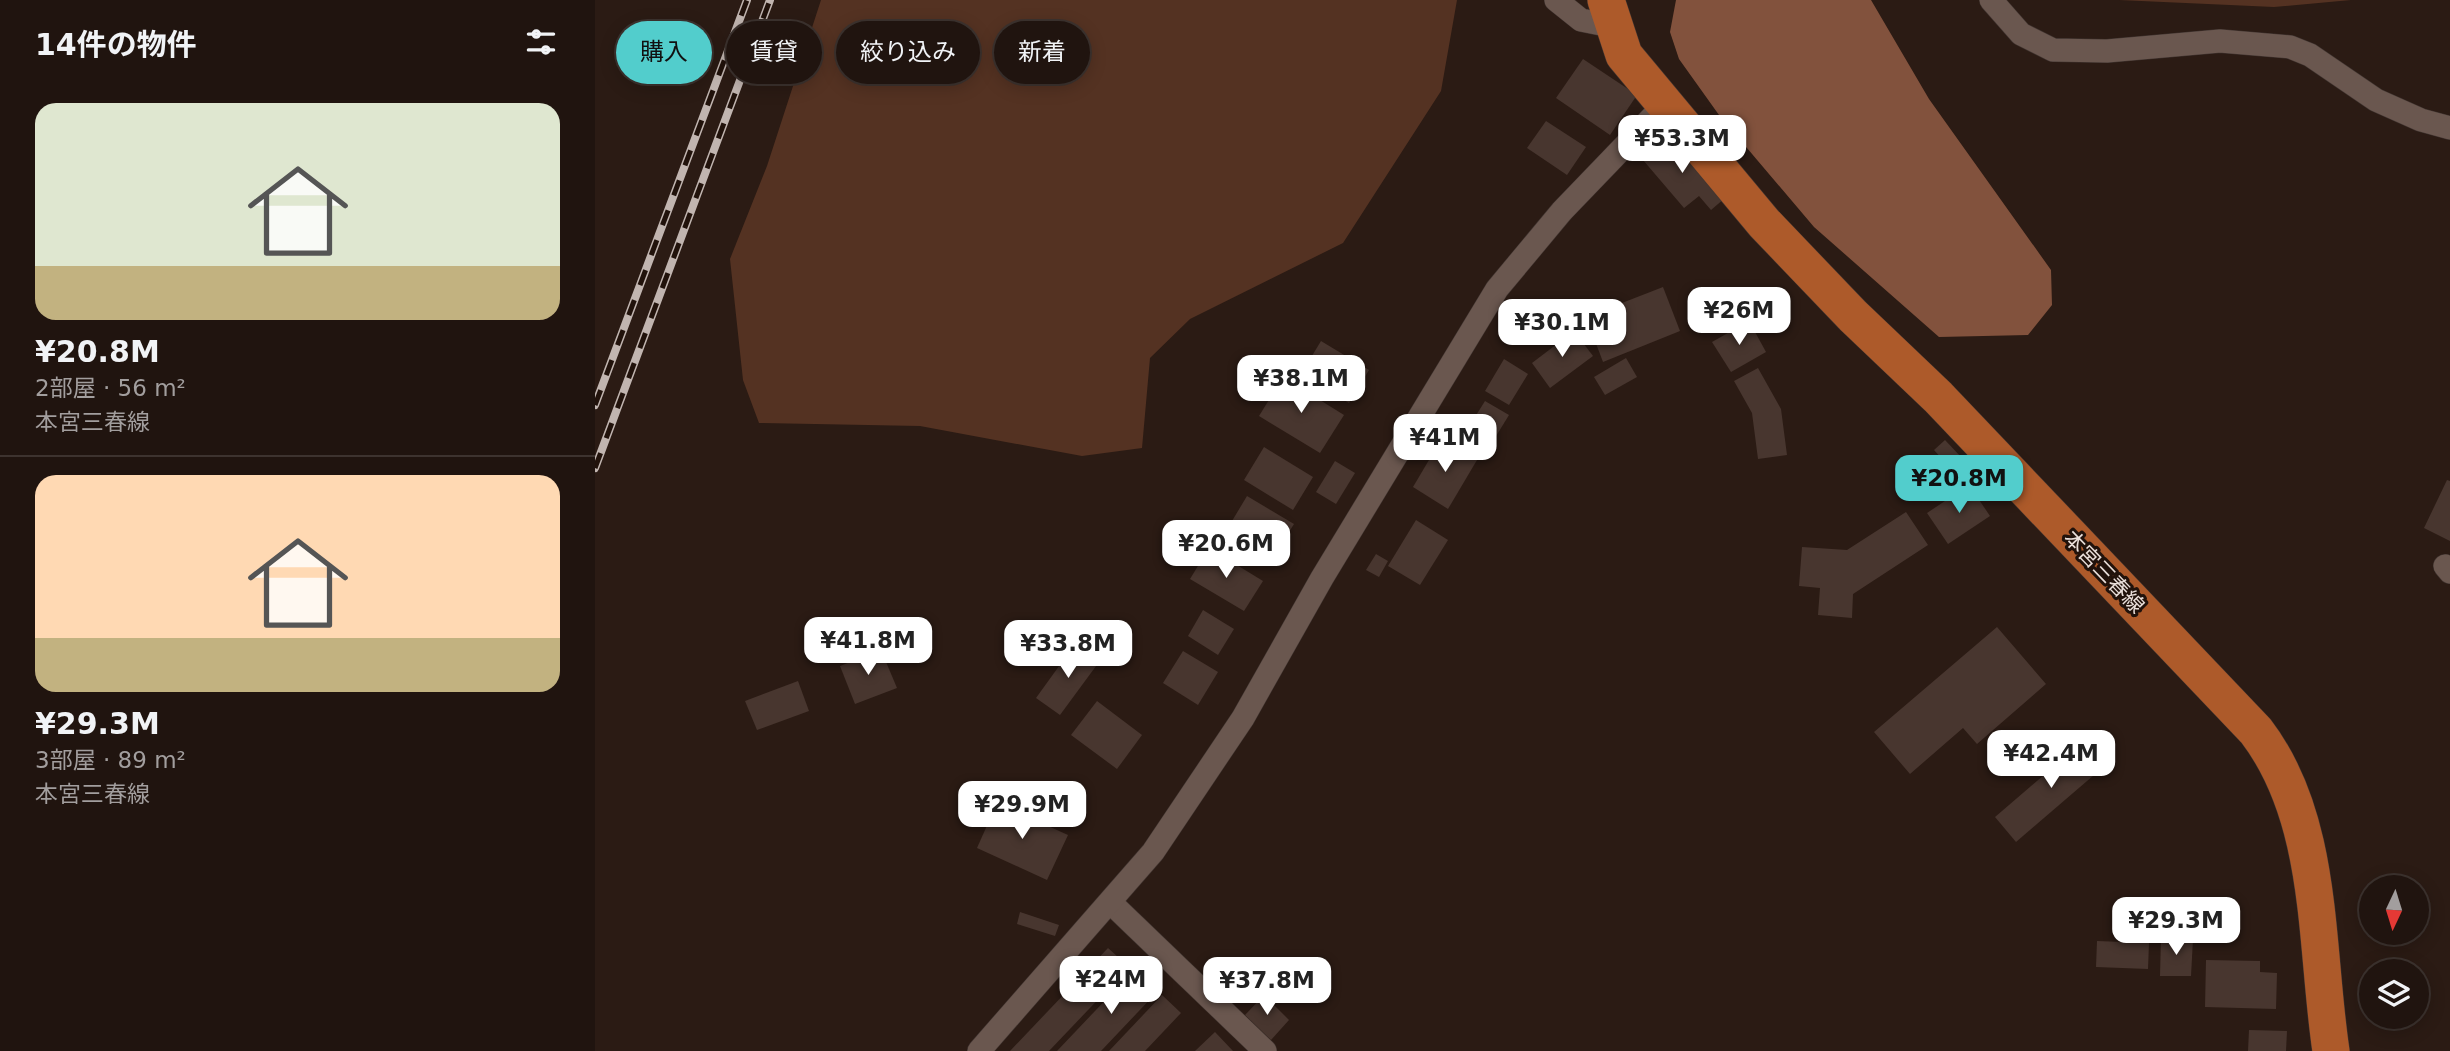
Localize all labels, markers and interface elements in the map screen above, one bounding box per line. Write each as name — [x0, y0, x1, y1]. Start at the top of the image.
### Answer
chip: 購入 — [616, 21, 712, 84]
chip: 賃貸 — [726, 21, 822, 84]
chip: 絞り込み — [836, 21, 980, 84]
chip: 新着 — [994, 21, 1090, 84]
icon: filters — [522, 23, 560, 61]
text: 14件の物件 — [35, 27, 197, 62]
pin: ¥53.3M — [1625, 116, 1739, 175]
text: ¥53.3M — [1634, 125, 1730, 151]
icon: home — [235, 148, 361, 274]
pin: ¥26M — [1698, 288, 1780, 347]
text: ¥26M — [1704, 297, 1774, 323]
pin: ¥30.1M — [1505, 300, 1619, 359]
text: ¥30.1M — [1514, 309, 1610, 335]
text: ¥20.8M — [35, 334, 160, 369]
pin: ¥38.1M — [1244, 356, 1358, 415]
text: ¥38.1M — [1253, 365, 1349, 391]
text: 2部屋 · 56 m² — [35, 375, 186, 401]
text: 本宮三春線 — [35, 409, 150, 435]
pin: ¥41M — [1404, 414, 1486, 474]
text: ¥41M — [1410, 424, 1480, 450]
pin: ¥20.8M — [1902, 456, 2016, 515]
text: ¥20.8M — [1911, 465, 2007, 491]
icon: home — [235, 520, 361, 646]
pin: ¥20.6M — [1169, 520, 1283, 580]
street label: 本宮三春線 — [2059, 526, 2149, 618]
text: ¥20.6M — [1178, 530, 1274, 556]
pin: ¥41.8M — [811, 618, 925, 677]
pin: ¥33.8M — [1011, 620, 1125, 680]
text: ¥41.8M — [820, 627, 916, 653]
text: ¥33.8M — [1020, 630, 1116, 656]
text: ¥29.3M — [35, 706, 160, 741]
pin: ¥42.4M — [1994, 730, 2108, 790]
text: ¥42.4M — [2003, 740, 2099, 766]
text: 3部屋 · 89 m² — [35, 747, 186, 773]
text: 本宮三春線 — [35, 781, 150, 807]
pin: ¥29.9M — [965, 782, 1079, 841]
text: ¥29.9M — [974, 791, 1070, 817]
north arrow — [2359, 875, 2429, 945]
map controls — [2359, 875, 2429, 1029]
pin: ¥29.3M — [2119, 898, 2233, 957]
text: ¥29.3M — [2128, 907, 2224, 933]
pin: ¥24M — [1070, 956, 1152, 1016]
pin: ¥37.8M — [1210, 958, 1324, 1017]
button: layers — [2359, 959, 2429, 1029]
text: ¥24M — [1076, 966, 1146, 992]
text: ¥37.8M — [1219, 967, 1315, 993]

